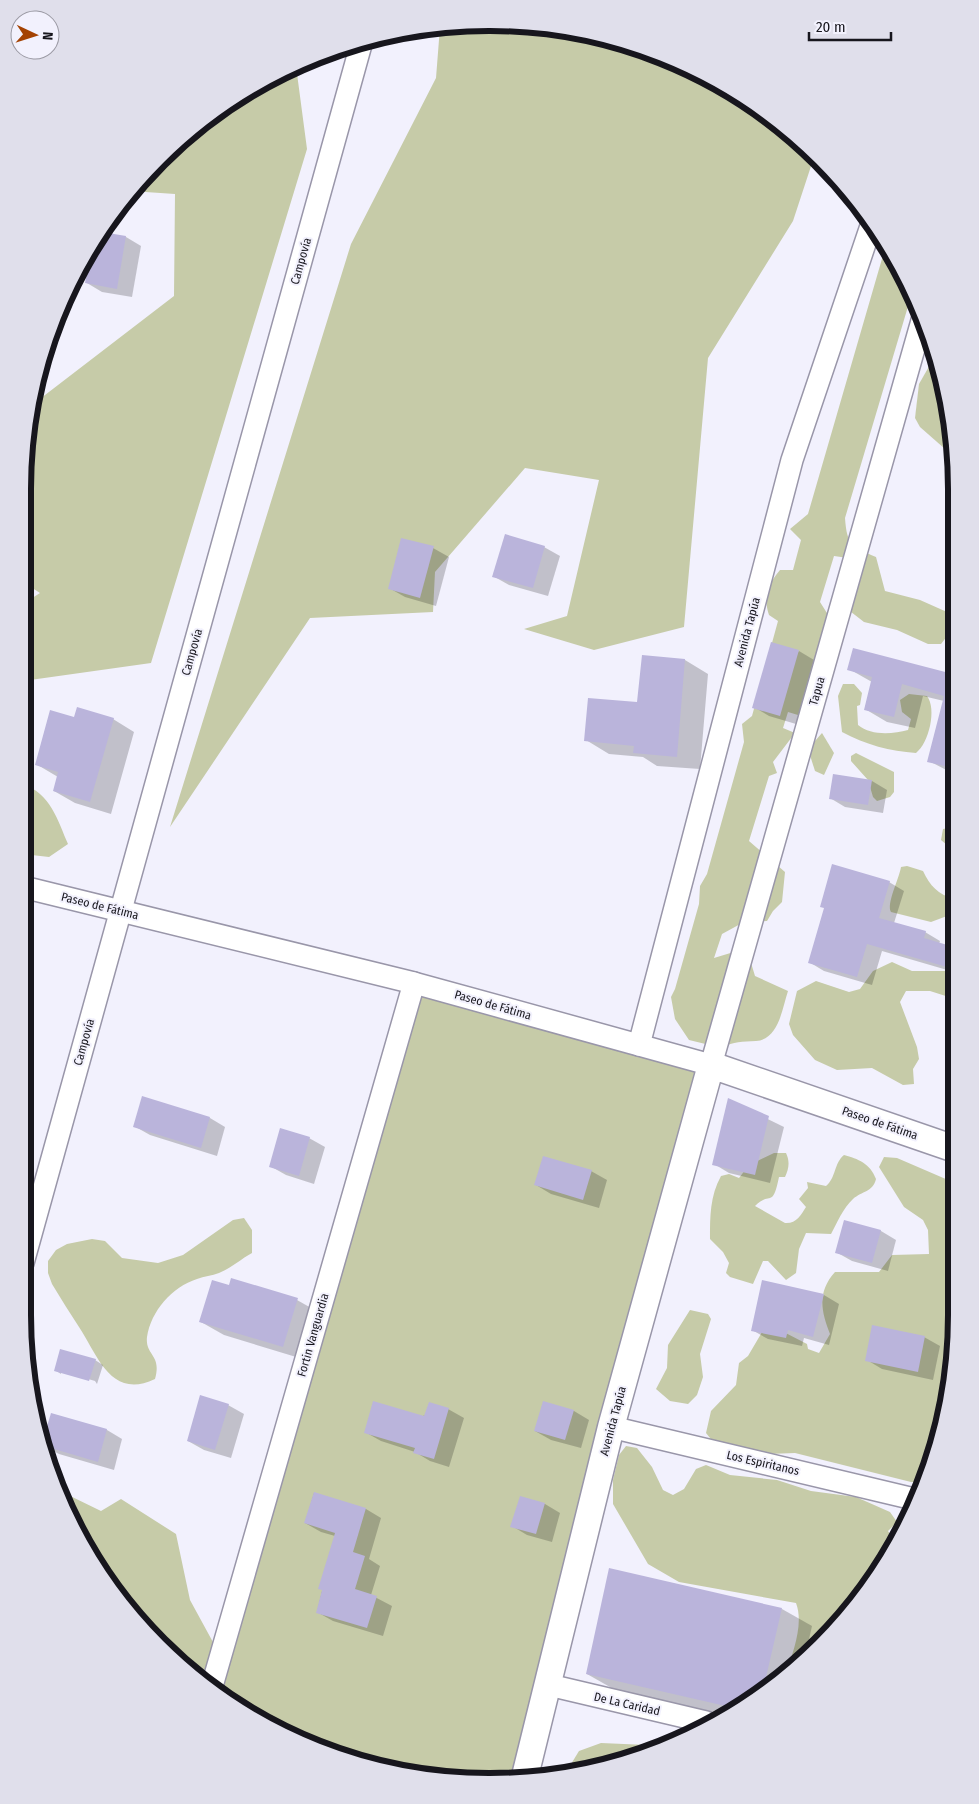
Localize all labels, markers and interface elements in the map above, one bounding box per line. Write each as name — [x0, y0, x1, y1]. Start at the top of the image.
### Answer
north arrow — [10, 10, 60, 60]
scale bar — [809, 10, 892, 42]
text: 20 m — [816, 18, 846, 36]
text: N — [39, 31, 56, 41]
street label: Campovía — [288, 236, 314, 286]
street label: Avenida Tapúa — [731, 596, 763, 668]
street label: Campovía — [179, 627, 205, 677]
street label: Tapua — [806, 675, 828, 707]
street label: Paseo de Fátima — [60, 890, 140, 922]
street label: Paseo de Fátima — [453, 987, 533, 1023]
street label: Campovía — [71, 1017, 97, 1067]
street label: Paseo de Fátima — [840, 1103, 920, 1143]
street label: Fortin Vanguardia — [294, 1292, 332, 1378]
street label: Avenida Tapúa — [597, 1385, 629, 1457]
street label: Los Espiritanos — [725, 1448, 801, 1478]
street label: De La Caridad — [593, 1690, 661, 1718]

